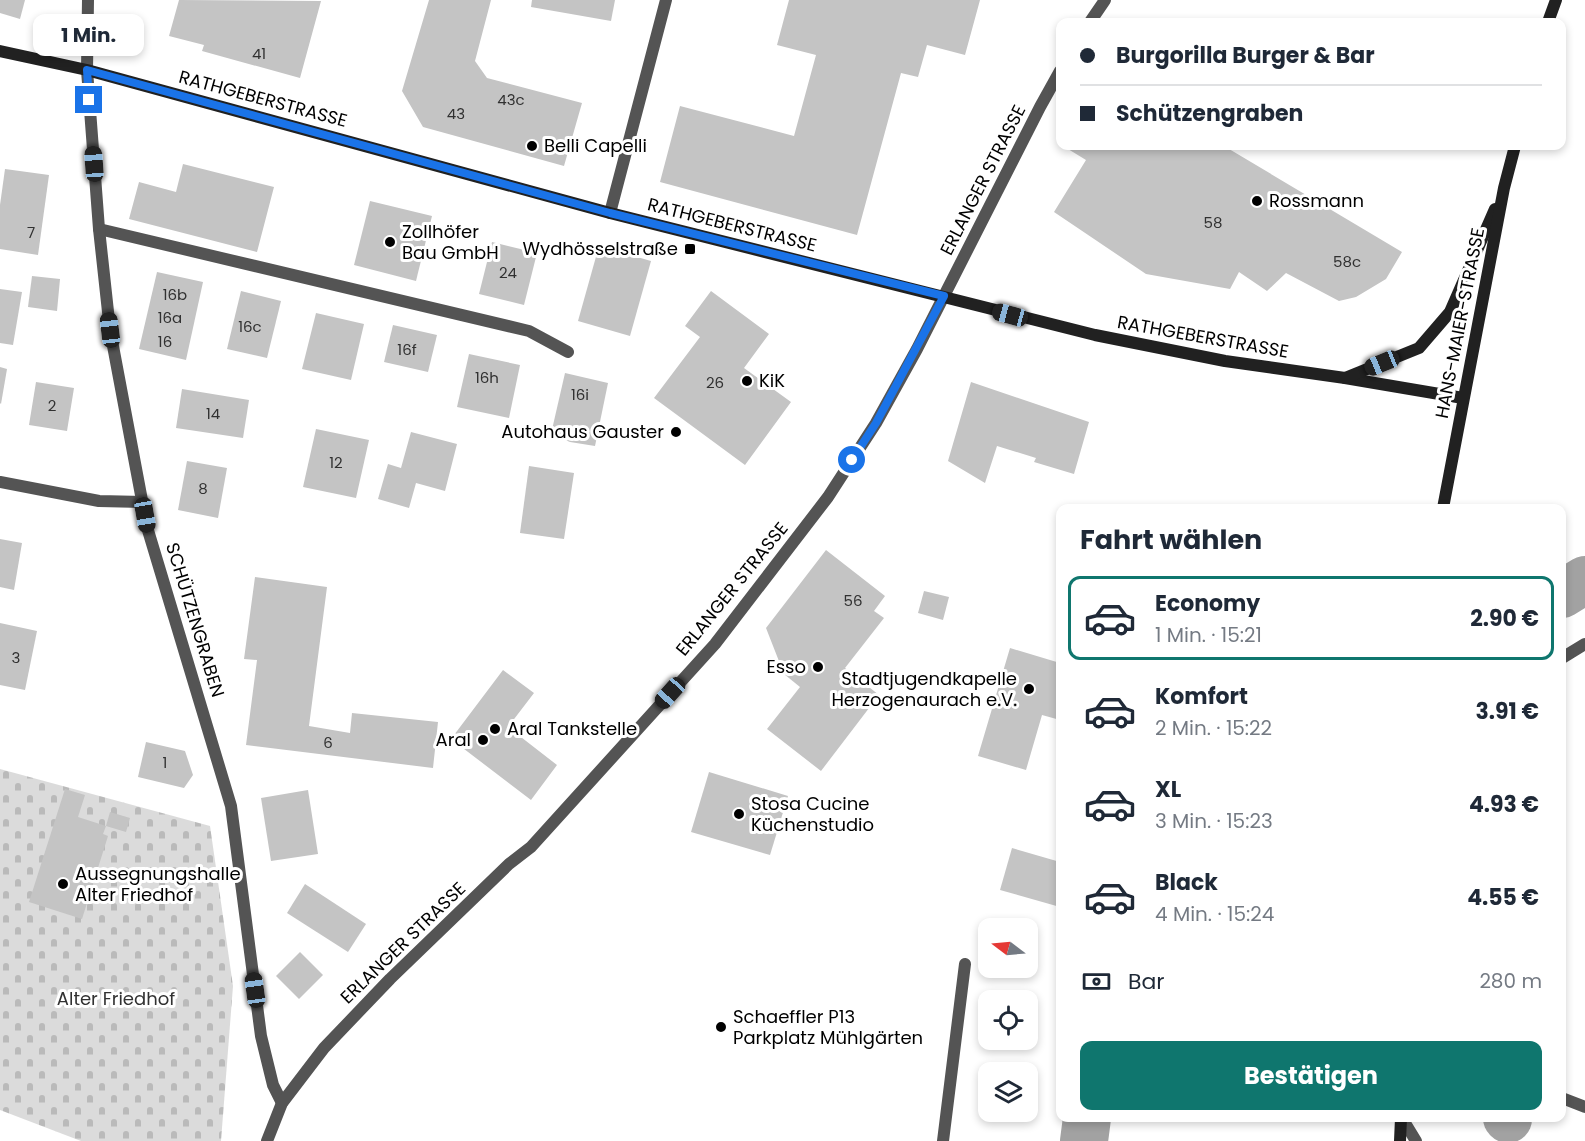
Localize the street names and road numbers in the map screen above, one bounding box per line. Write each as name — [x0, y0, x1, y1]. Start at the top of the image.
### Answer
street label: RATHGEBERSTRASSE — [176, 64, 350, 133]
street label: ERLANGER STRASSE — [934, 100, 1031, 259]
street label: RATHGEBERSTRASSE — [645, 191, 819, 258]
street label: HANS-MAIER-STRASSE — [1429, 225, 1490, 420]
street label: RATHGEBERSTRASSE — [1115, 309, 1291, 364]
street label: ERLANGER STRASSE — [670, 517, 793, 661]
street label: SCHÜTZENGRABEN — [160, 539, 231, 700]
street label: ERLANGER STRASSE — [334, 876, 471, 1009]

